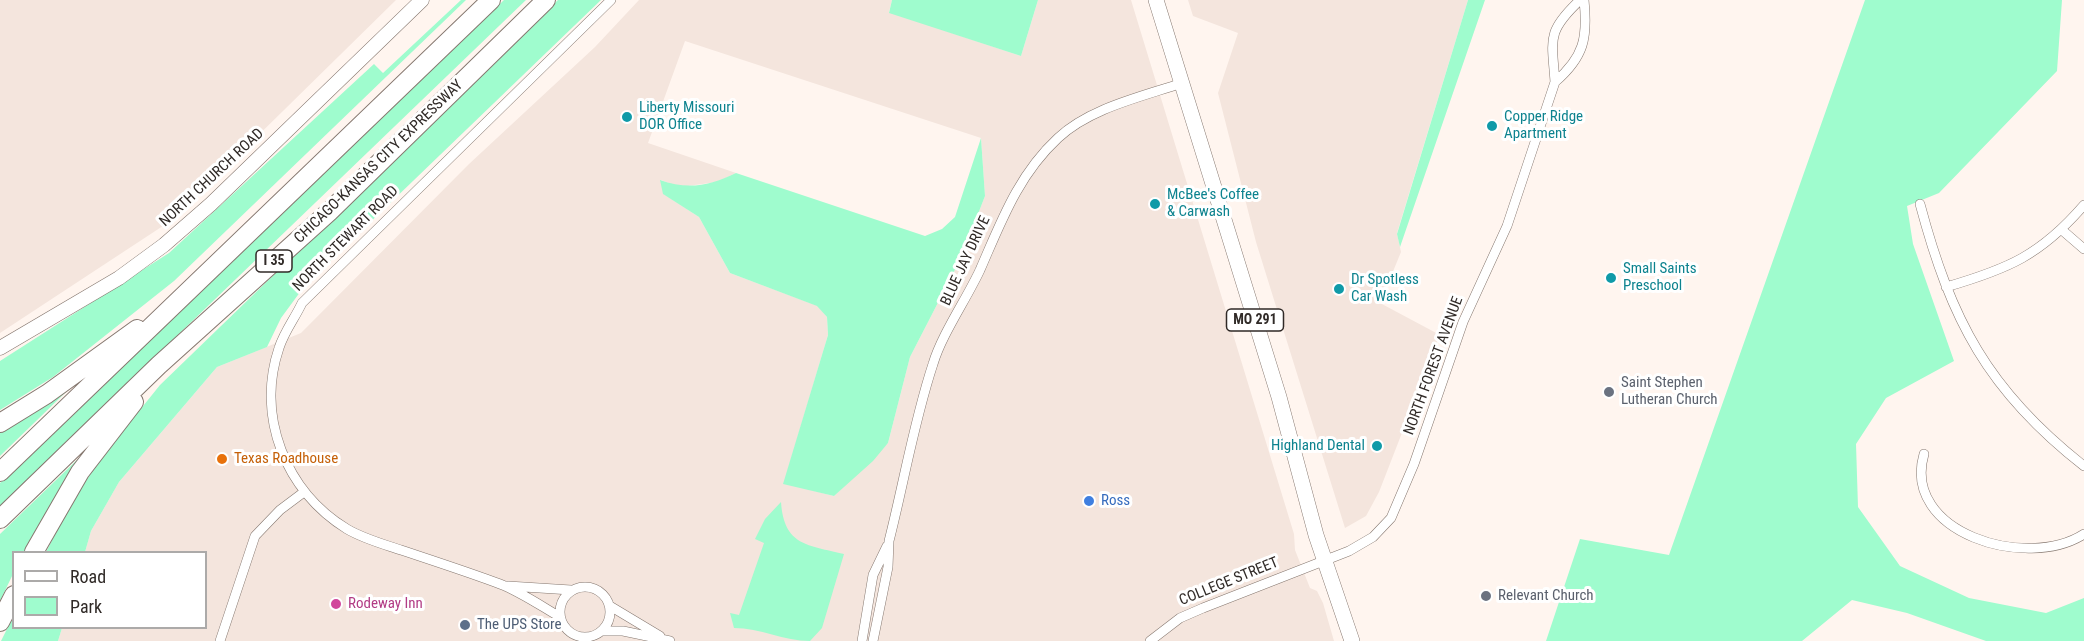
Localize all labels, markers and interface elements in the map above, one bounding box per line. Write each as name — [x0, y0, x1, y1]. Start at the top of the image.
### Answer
street label: CHICAGO-KANSAS CITY EXPRESSWAY — [291, 77, 467, 247]
place label: Liberty Missouri DOR Office — [639, 99, 734, 134]
place label: Copper Ridge Apartment — [1504, 108, 1583, 143]
marker: Liberty Missouri DOR Office — [620, 110, 634, 124]
marker: Copper Ridge Apartment — [1485, 119, 1499, 133]
street label: NORTH CHURCH ROAD — [156, 125, 268, 231]
street label: NORTH STEWART ROAD — [290, 183, 402, 295]
place label: McBee's Coffee & Carwash — [1167, 186, 1259, 221]
marker: McBee's Coffee & Carwash — [1148, 197, 1162, 211]
street label: BLUE JAY DRIVE — [937, 213, 995, 309]
road number: I 35 — [256, 250, 292, 272]
place label: Small Saints Preschool — [1623, 260, 1697, 295]
place label: Dr Spotless Car Wash — [1351, 271, 1419, 306]
marker: Small Saints Preschool — [1604, 271, 1618, 285]
marker: Dr Spotless Car Wash — [1332, 282, 1346, 296]
street label: NORTH FOREST AVENUE — [1401, 294, 1467, 438]
road number: MO 291 — [1226, 309, 1284, 331]
place label: Saint Stephen Lutheran Church — [1621, 374, 1718, 409]
marker: Saint Stephen Lutheran Church — [1602, 385, 1616, 399]
place label: Highland Dental — [1271, 437, 1365, 455]
marker: Highland Dental — [1370, 439, 1384, 453]
place label: Texas Roadhouse — [234, 450, 338, 468]
marker: Texas Roadhouse — [215, 452, 229, 466]
place label: Ross — [1101, 492, 1130, 510]
marker: Ross — [1082, 494, 1096, 508]
legend — [12, 551, 207, 629]
street label: COLLEGE STREET — [1177, 554, 1281, 610]
text: Road — [70, 566, 106, 587]
place label: Relevant Church — [1498, 587, 1594, 605]
marker: Relevant Church — [1479, 589, 1493, 603]
place label: Rodeway Inn — [348, 595, 423, 613]
text: Park — [70, 596, 102, 617]
marker: Rodeway Inn — [329, 597, 343, 611]
place label: The UPS Store — [477, 616, 562, 634]
marker: The UPS Store — [458, 618, 472, 632]

